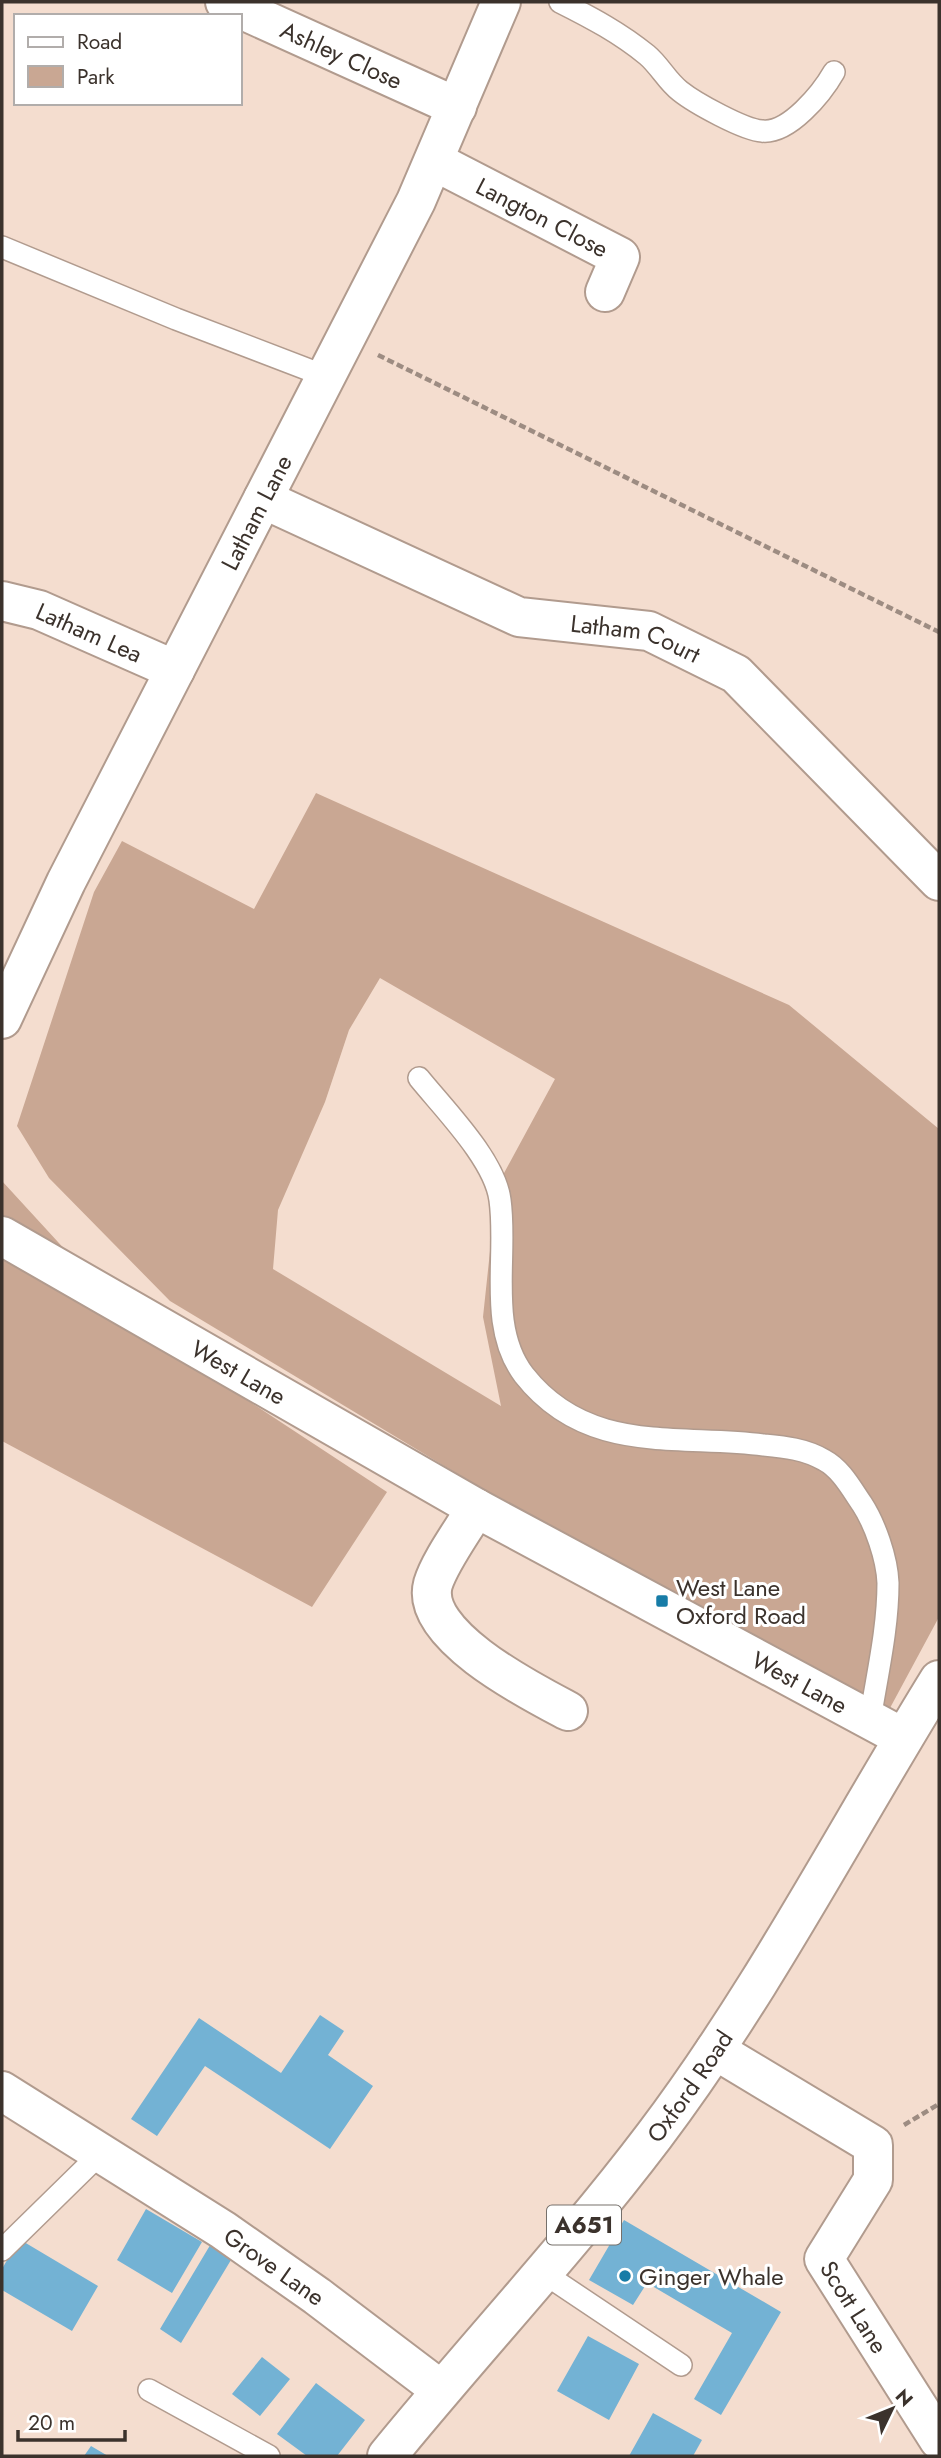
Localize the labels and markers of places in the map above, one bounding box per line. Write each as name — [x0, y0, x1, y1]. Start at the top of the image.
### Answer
place label: West Lane Oxford Road — [676, 1570, 806, 1633]
marker: West Lane Oxford Road — [654, 1593, 670, 1609]
place label: Ginger Whale — [639, 2259, 784, 2294]
marker: Ginger Whale — [617, 2268, 633, 2284]

